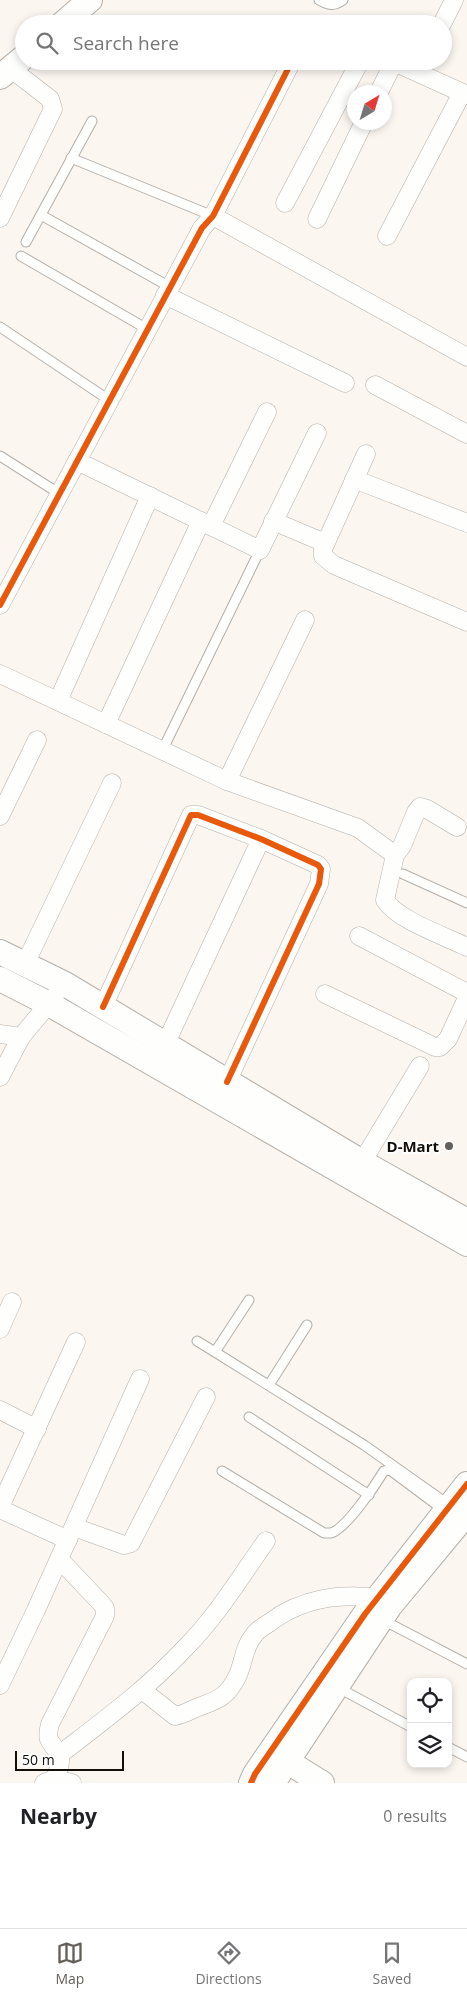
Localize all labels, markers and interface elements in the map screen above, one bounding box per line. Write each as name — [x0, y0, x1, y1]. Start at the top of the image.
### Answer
search box — [15, 15, 452, 70]
icon: search — [33, 29, 61, 57]
text: Search here — [73, 30, 179, 56]
north arrow — [347, 85, 392, 130]
place label: D-Mart — [387, 1136, 439, 1156]
marker: D-Mart — [443, 1140, 455, 1152]
map controls — [407, 1678, 452, 1768]
button: locate — [407, 1678, 452, 1723]
button: layers — [407, 1723, 452, 1768]
scale bar — [15, 1748, 124, 1771]
text: 50 m — [22, 1750, 55, 1769]
text: Nearby — [20, 1802, 97, 1830]
text: 0 results — [383, 1805, 447, 1827]
tab: Map — [55, 1939, 84, 1988]
tab: Directions — [195, 1939, 262, 1988]
tab: Saved — [373, 1939, 411, 1988]

